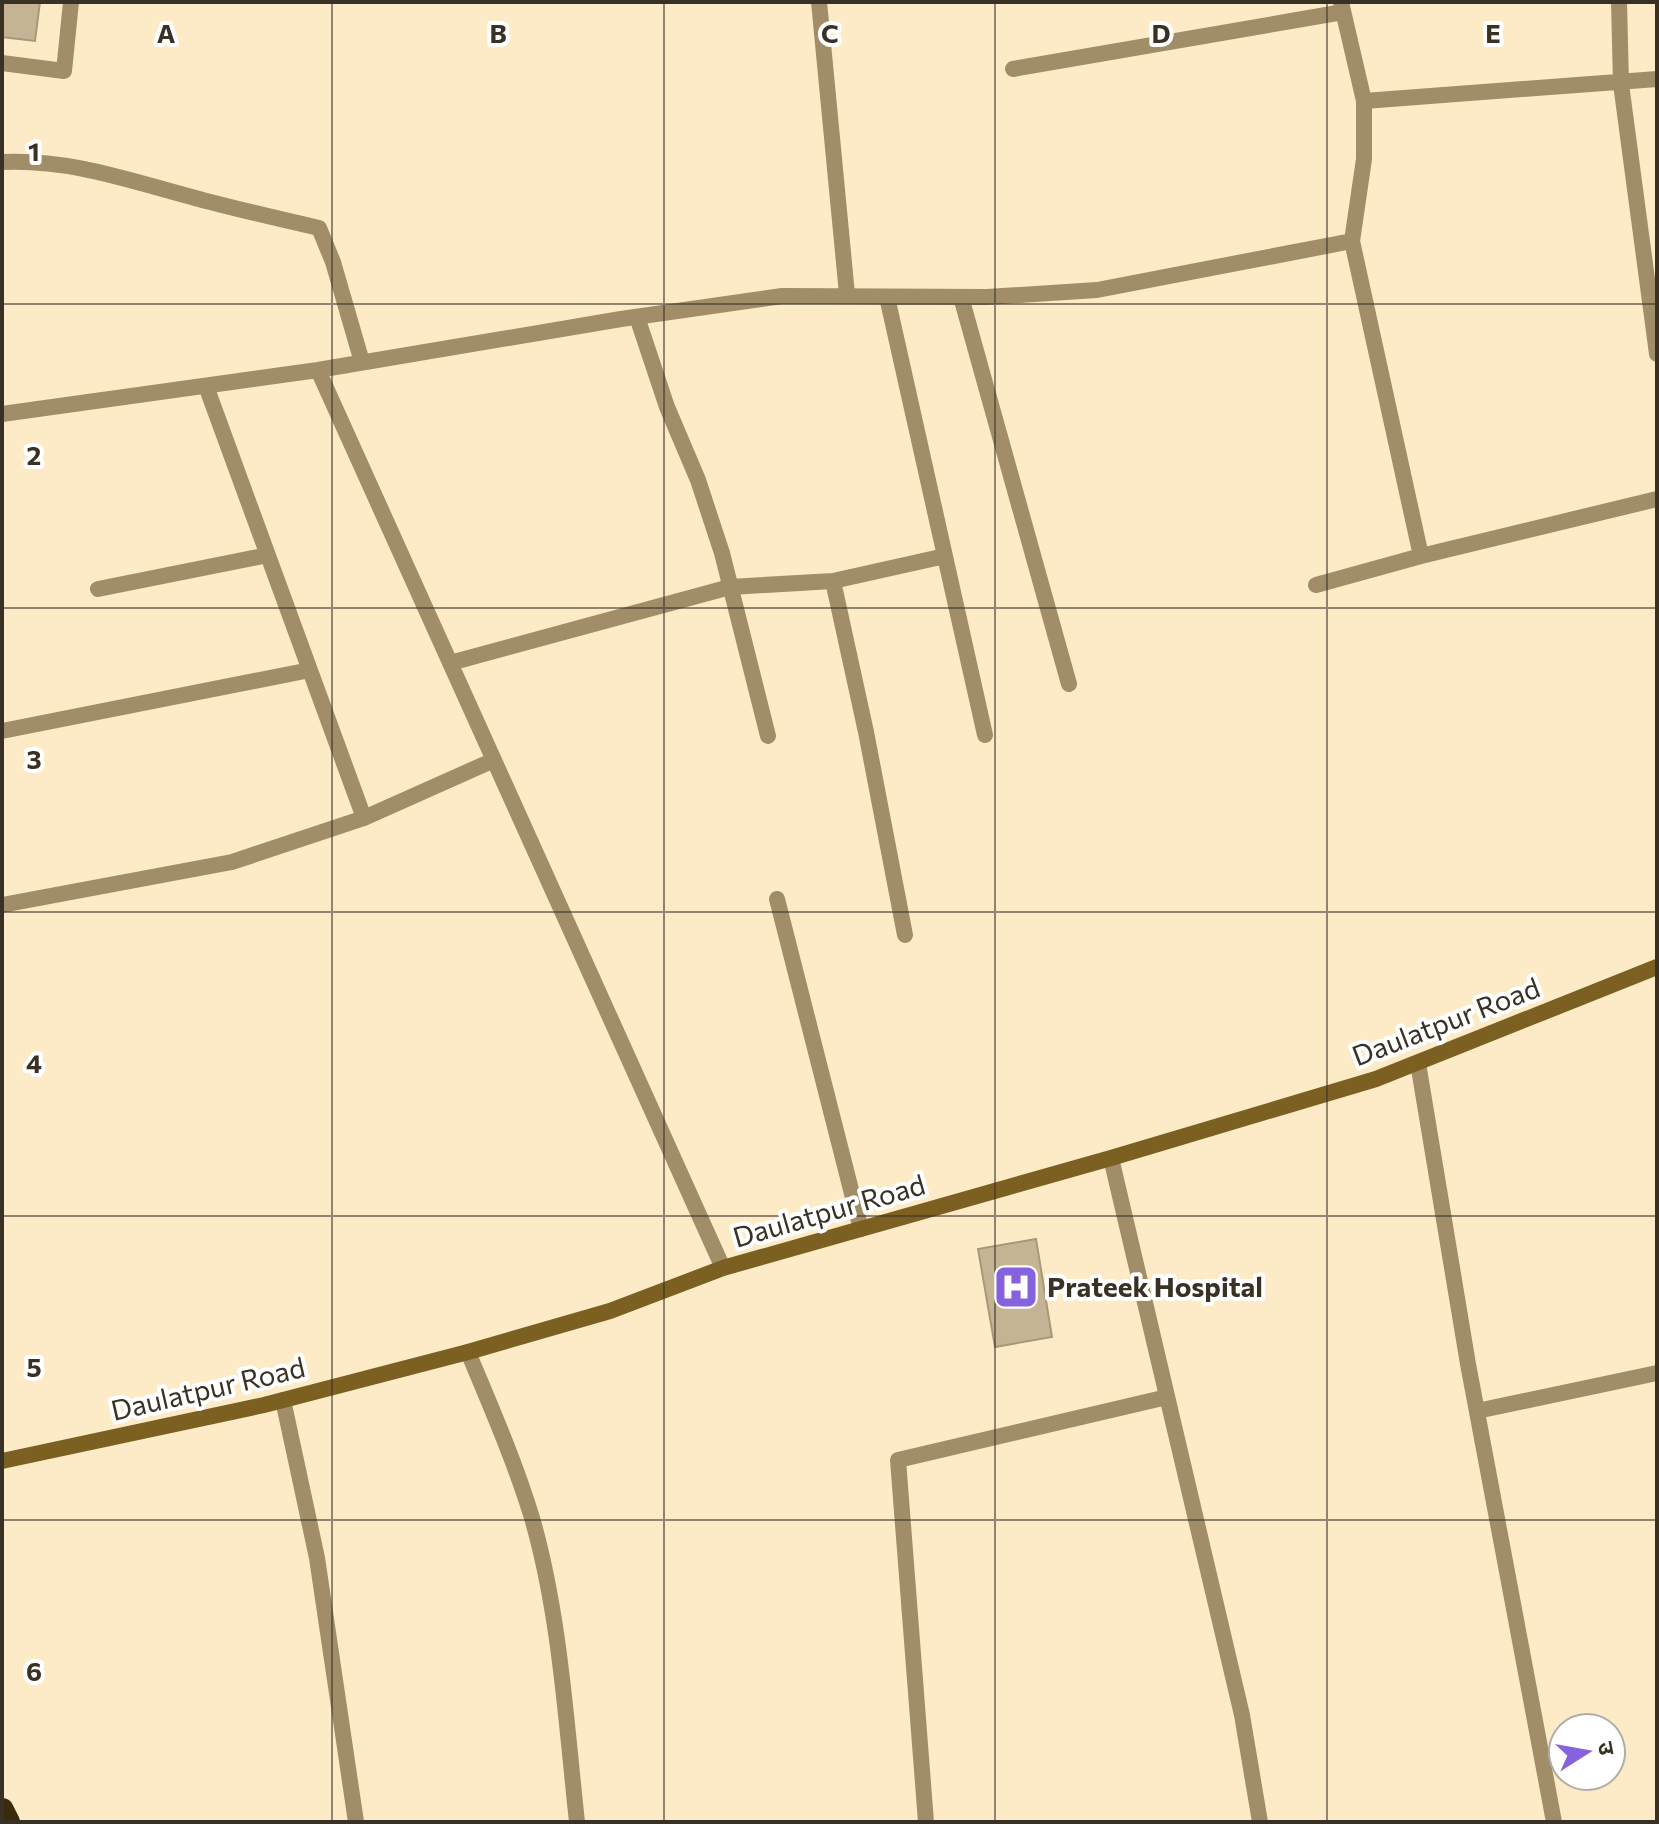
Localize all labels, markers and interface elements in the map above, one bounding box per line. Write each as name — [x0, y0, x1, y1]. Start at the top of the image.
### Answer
text: A — [157, 17, 176, 48]
text: B — [489, 17, 507, 48]
text: C — [821, 17, 839, 48]
text: D — [1151, 17, 1171, 48]
text: E — [1485, 17, 1501, 48]
text: 1 — [28, 135, 40, 166]
text: 2 — [27, 439, 41, 470]
text: 3 — [26, 743, 42, 774]
street label: Daulatpur Road — [1347, 970, 1544, 1072]
text: 4 — [26, 1047, 42, 1078]
street label: Daulatpur Road — [729, 1166, 929, 1254]
hospital icon: Prateek Hospital — [992, 1263, 1040, 1311]
place label: Prateek Hospital — [1047, 1269, 1263, 1303]
street label: Daulatpur Road — [107, 1349, 308, 1427]
text: 5 — [26, 1351, 42, 1382]
text: 6 — [26, 1655, 42, 1686]
north arrow — [1547, 1712, 1627, 1792]
text: उ — [1593, 1739, 1622, 1758]

